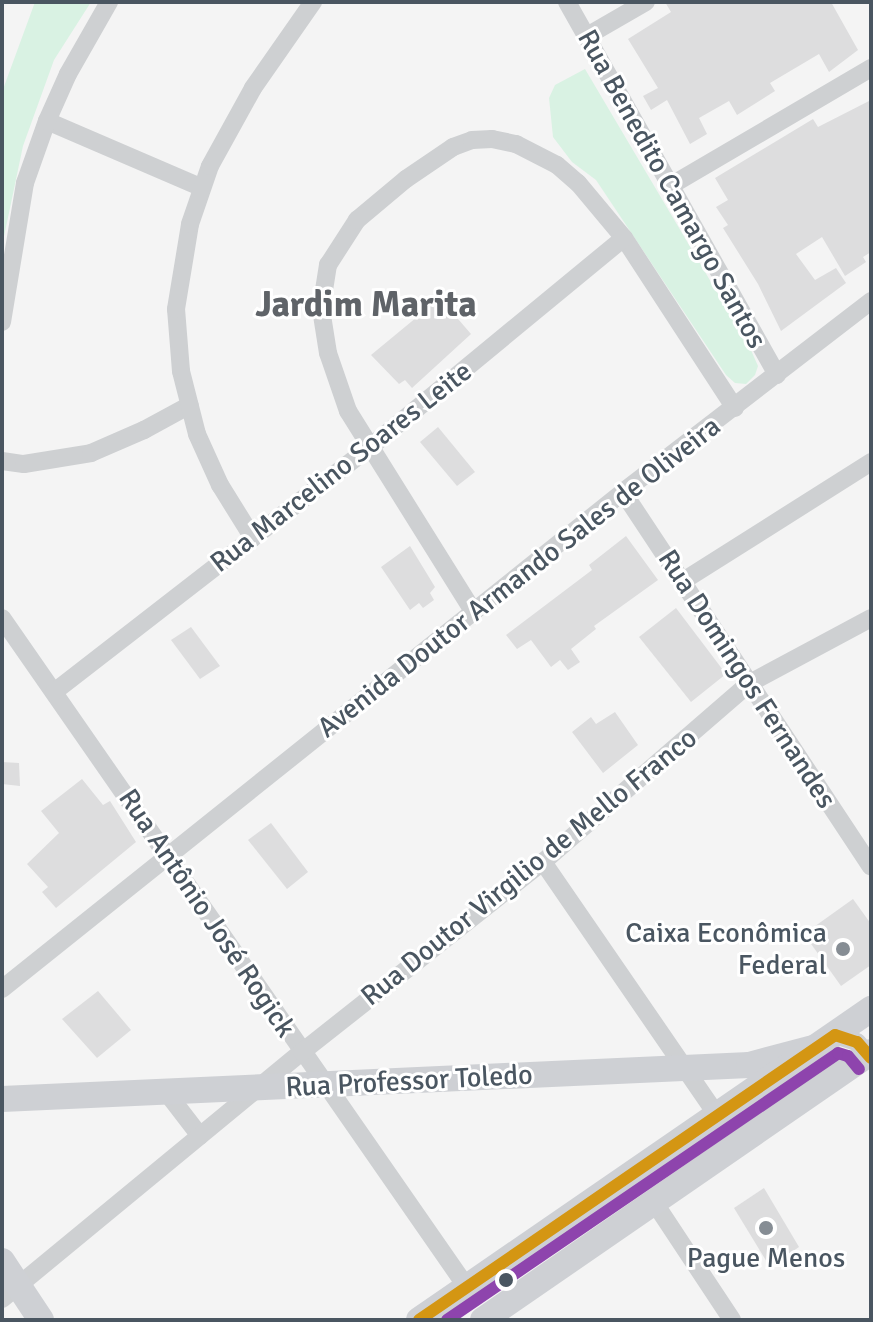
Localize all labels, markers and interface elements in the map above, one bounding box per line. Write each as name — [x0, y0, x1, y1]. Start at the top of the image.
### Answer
street label: Rua Benedito Camargo Santos — [570, 24, 774, 354]
district label: Jardim Marita — [255, 283, 477, 327]
street label: Rua Marcelino Soares Leite — [204, 354, 478, 580]
street label: Avenida Doutor Armando Sales de Oliveira — [311, 409, 727, 745]
street label: Rua Domingos Fernandes — [651, 543, 843, 815]
street label: Rua Doutor Virgilio de Mello Franco — [354, 721, 704, 1013]
street label: Rua Antônio José Rogick — [111, 783, 303, 1043]
place label: Caixa Econômica Federal — [625, 916, 827, 982]
marker: Caixa Econômica Federal — [834, 940, 852, 958]
street label: Rua Professor Toledo — [285, 1058, 533, 1104]
marker: Pague Menos — [757, 1219, 775, 1237]
place label: Pague Menos — [687, 1241, 845, 1275]
unlabelled marker — [498, 1272, 514, 1288]

